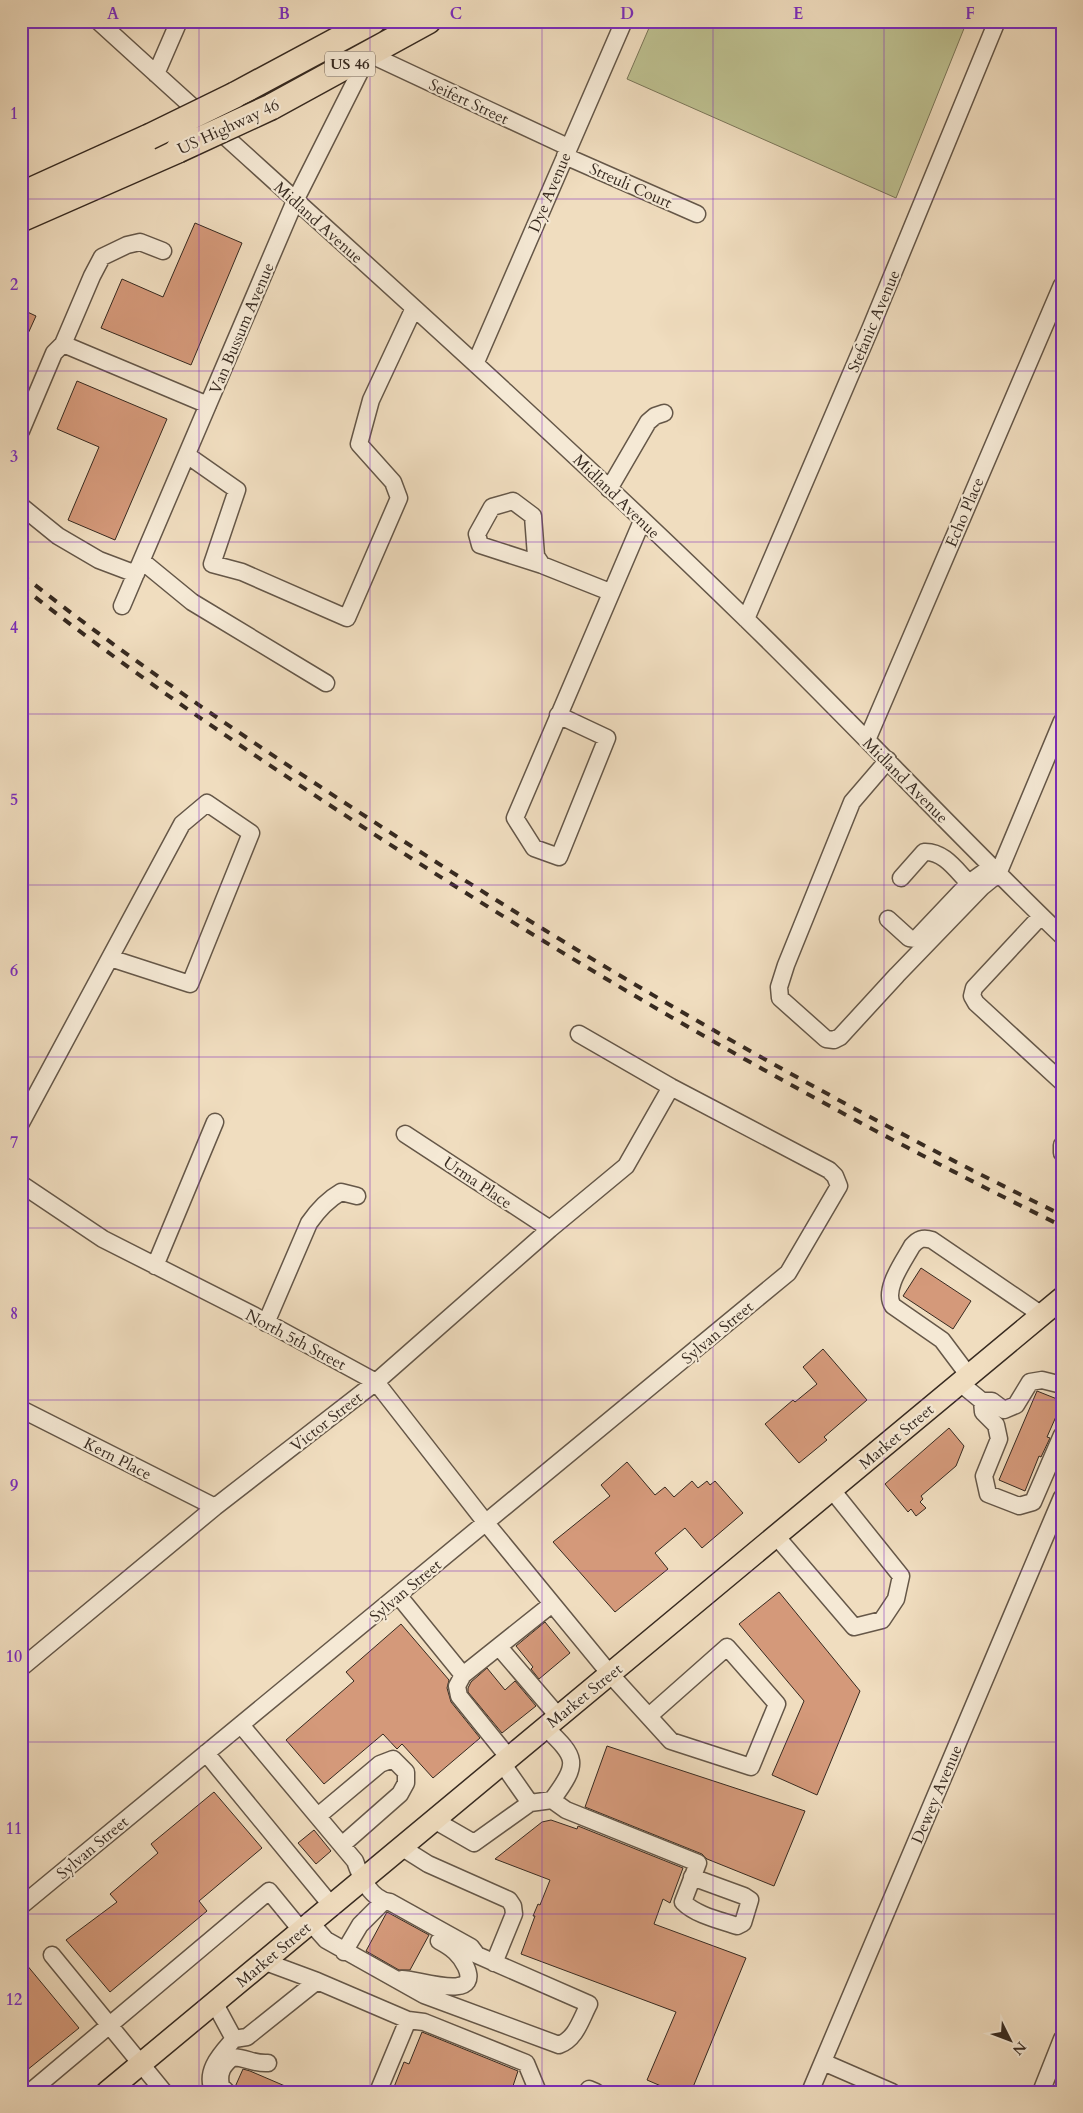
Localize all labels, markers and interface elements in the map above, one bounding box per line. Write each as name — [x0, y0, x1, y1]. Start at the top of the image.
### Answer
text: A — [107, 3, 119, 25]
text: B — [278, 3, 290, 25]
text: C — [450, 3, 462, 25]
text: D — [620, 3, 634, 25]
text: E — [793, 3, 803, 25]
text: F — [965, 3, 975, 25]
road number: US 46 — [325, 52, 375, 76]
street label: Seifert Street — [425, 74, 512, 130]
street label: US Highway 46 — [174, 94, 283, 160]
text: 1 — [10, 103, 18, 125]
street label: Dye Avenue — [523, 149, 577, 236]
street label: Streuli Court — [586, 158, 675, 214]
street label: Midland Avenue — [269, 177, 368, 269]
street label: Van Bussum Avenue — [204, 259, 280, 398]
street label: Stefanic Avenue — [842, 267, 905, 376]
text: 2 — [10, 274, 18, 296]
text: 3 — [10, 446, 18, 468]
street label: Midland Avenue — [568, 450, 665, 544]
street label: Echo Place — [940, 474, 989, 551]
text: 4 — [10, 617, 18, 639]
street label: Midland Avenue — [858, 733, 953, 828]
text: 5 — [10, 789, 18, 811]
text: 6 — [10, 960, 18, 982]
text: 7 — [10, 1132, 18, 1154]
street label: Urma Place — [439, 1152, 516, 1214]
street label: Sylvan Street — [677, 1296, 758, 1369]
text: 8 — [10, 1303, 18, 1325]
street label: North 5th Street — [241, 1304, 350, 1376]
street label: Victor Street — [286, 1387, 367, 1457]
street label: Market Street — [855, 1399, 939, 1475]
street label: Kern Place — [80, 1432, 155, 1485]
text: 9 — [10, 1475, 18, 1497]
street label: Sylvan Street — [365, 1554, 446, 1627]
text: 10 — [6, 1646, 22, 1668]
street label: Market Street — [542, 1658, 627, 1733]
street label: Dewey Avenue — [906, 1742, 968, 1847]
street label: Sylvan Street — [52, 1811, 133, 1884]
text: 11 — [6, 1818, 22, 1840]
street label: Market Street — [232, 1917, 316, 1993]
text: 12 — [6, 1989, 22, 2011]
north arrow — [986, 2016, 1036, 2066]
text: N — [1008, 2037, 1030, 2059]

